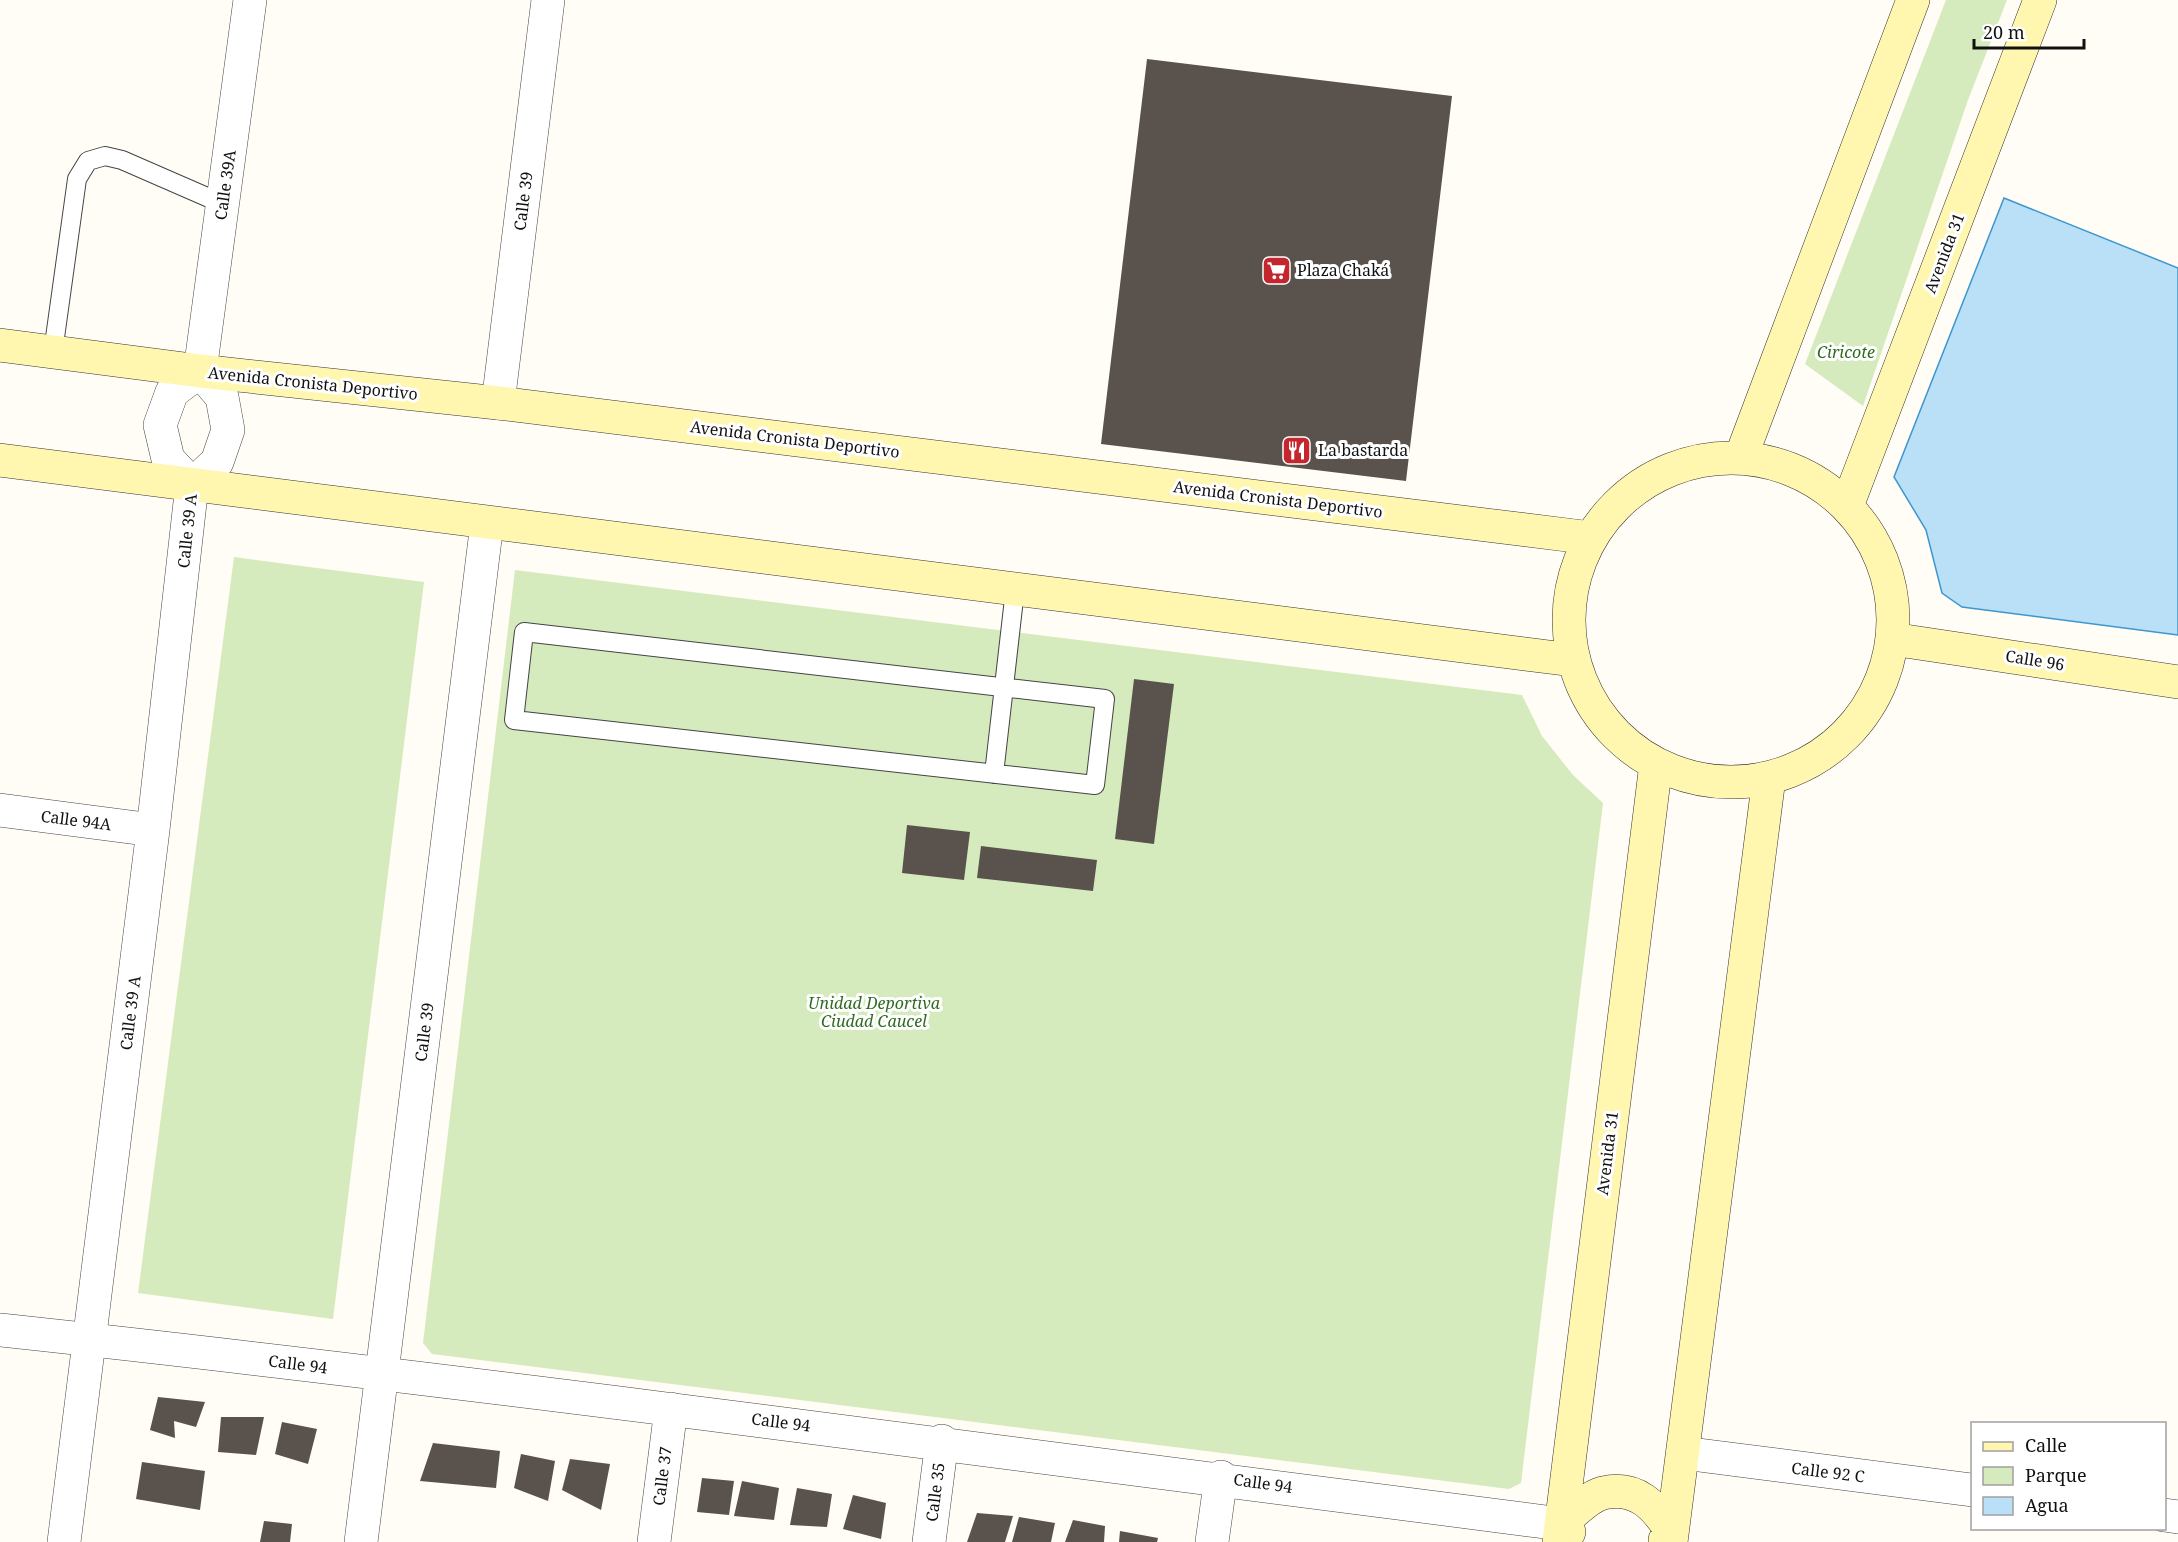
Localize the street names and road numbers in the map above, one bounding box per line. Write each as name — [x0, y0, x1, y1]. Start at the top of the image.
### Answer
street label: Calle 39A — [209, 148, 241, 222]
street label: Calle 39 — [508, 170, 538, 232]
street label: Avenida 31 — [1919, 210, 1969, 296]
street label: Avenida Cronista Deportivo — [207, 361, 419, 405]
street label: Avenida Cronista Deportivo — [689, 415, 901, 463]
street label: Avenida Cronista Deportivo — [1172, 475, 1384, 523]
street label: Calle 39 A — [172, 492, 202, 569]
street label: Calle 96 — [2004, 644, 2066, 676]
street label: Calle 94A — [40, 805, 113, 835]
street label: Calle 39 A — [115, 974, 146, 1051]
street label: Calle 39 — [409, 1001, 439, 1063]
street label: Avenida 31 — [1591, 1110, 1623, 1196]
street label: Calle 94 — [267, 1349, 329, 1379]
street label: Calle 94 — [750, 1407, 812, 1437]
street label: Calle 37 — [647, 1445, 677, 1507]
street label: Calle 92 C — [1790, 1457, 1866, 1487]
street label: Calle 35 — [920, 1461, 950, 1523]
street label: Calle 94 — [1232, 1468, 1294, 1498]

